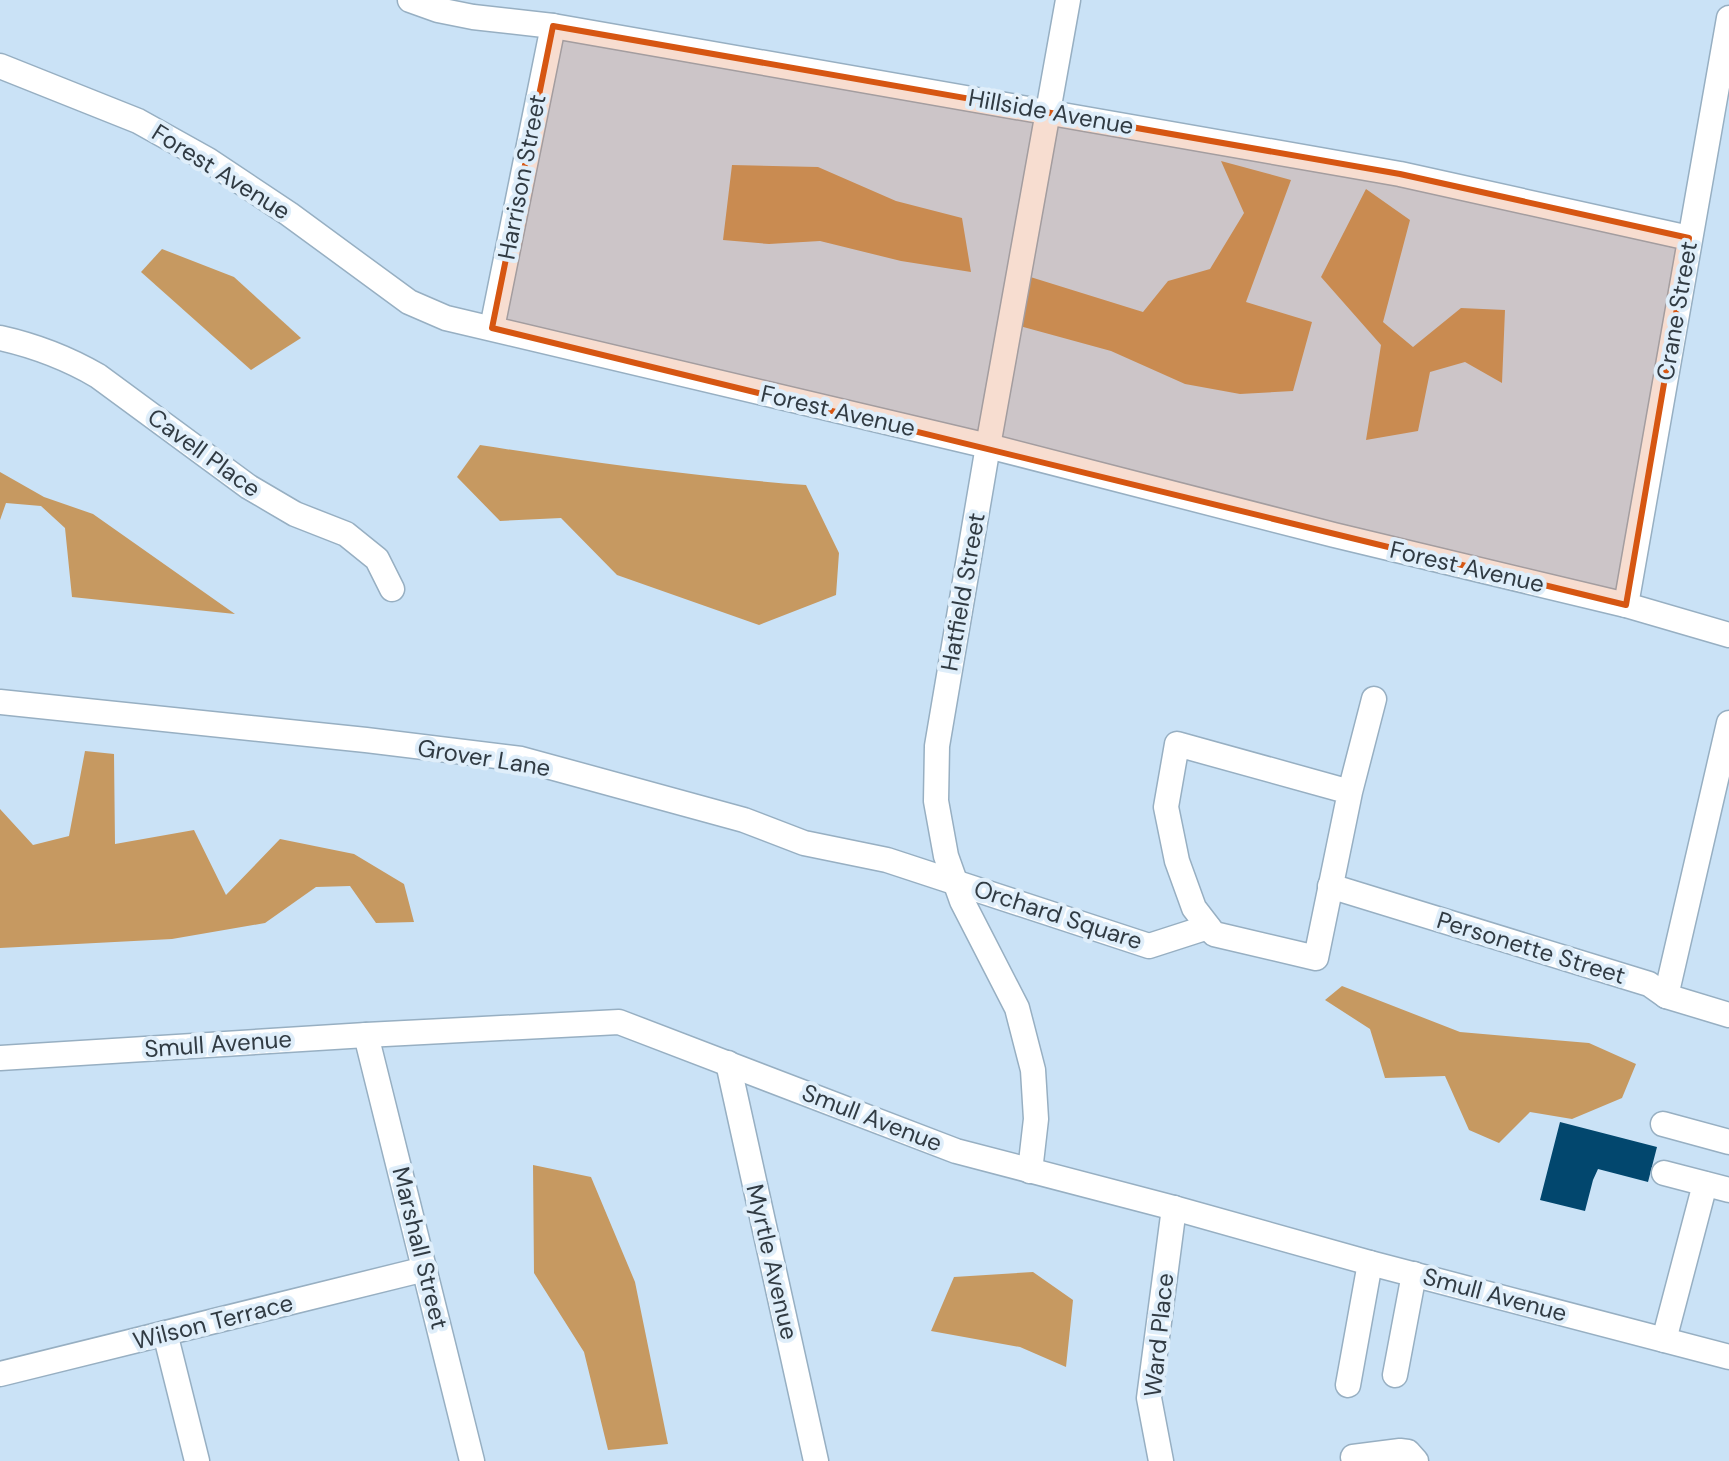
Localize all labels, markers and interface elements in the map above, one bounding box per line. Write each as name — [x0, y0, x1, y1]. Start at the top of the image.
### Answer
street label: Hillside Avenue — [966, 82, 1136, 141]
street label: Harrison Street — [490, 92, 553, 262]
street label: Forest Avenue — [146, 117, 296, 226]
street label: Crane Street — [1649, 239, 1704, 383]
street label: Forest Avenue — [758, 378, 918, 443]
street label: Cavell Place — [142, 401, 267, 504]
street label: Hatfield Street — [933, 510, 992, 674]
street label: Forest Avenue — [1387, 534, 1547, 599]
street label: Grover Lane — [415, 732, 553, 783]
street label: Orchard Square — [970, 873, 1146, 956]
street label: Personette Street — [1433, 904, 1629, 991]
street label: Smull Avenue — [143, 1023, 293, 1064]
street label: Smull Avenue — [798, 1077, 947, 1158]
street label: Marshall Street — [385, 1164, 456, 1332]
street label: Myrtle Avenue — [740, 1181, 805, 1343]
street label: Smull Avenue — [1420, 1260, 1570, 1329]
street label: Ward Place — [1137, 1271, 1180, 1399]
street label: Wilson Terrace — [130, 1287, 296, 1356]

